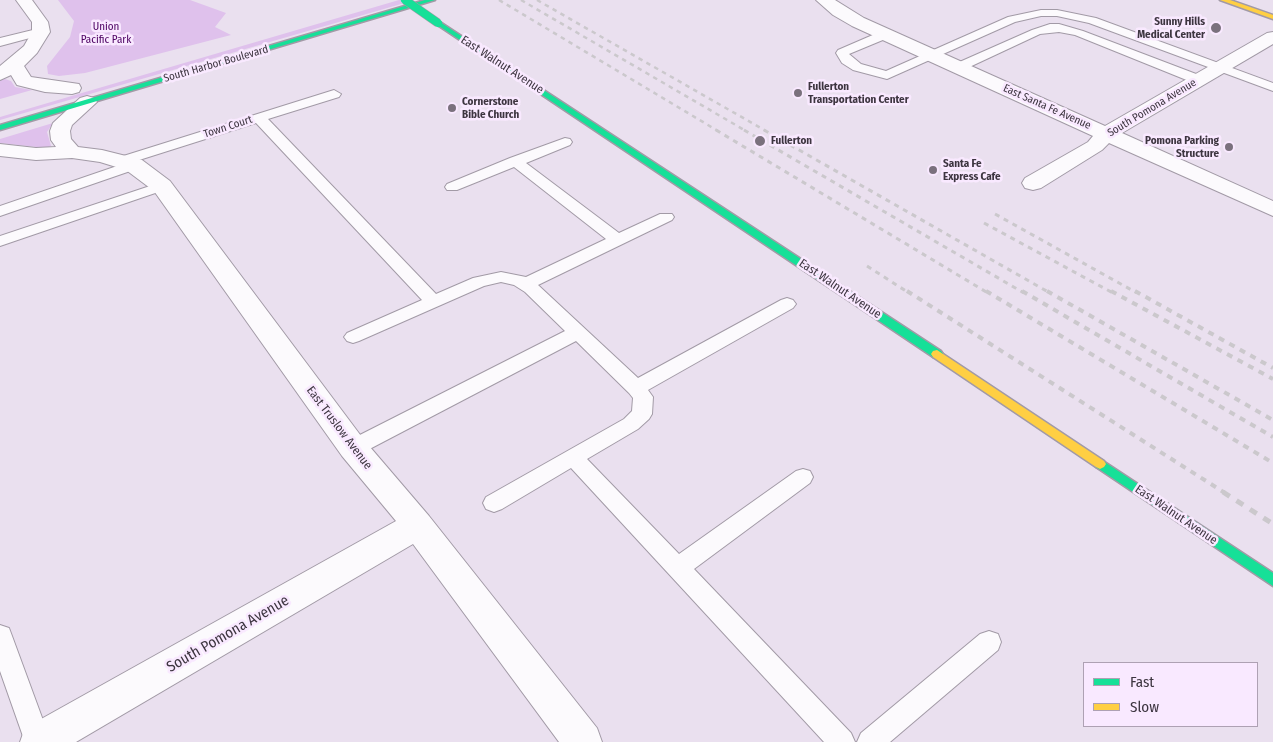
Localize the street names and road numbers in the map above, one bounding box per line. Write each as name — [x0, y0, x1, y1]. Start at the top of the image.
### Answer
street label: East Walnut Avenue — [458, 33, 546, 97]
street label: South Harbor Boulevard — [162, 43, 270, 85]
street label: South Pomona Avenue — [1105, 76, 1199, 140]
street label: East Santa Fe Avenue — [1001, 82, 1093, 132]
street label: Town Court — [202, 113, 254, 141]
street label: East Walnut Avenue — [796, 256, 884, 322]
street label: East Truslow Avenue — [303, 384, 375, 472]
street label: East Walnut Avenue — [1132, 482, 1220, 548]
street label: South Pomona Avenue — [164, 592, 292, 676]

